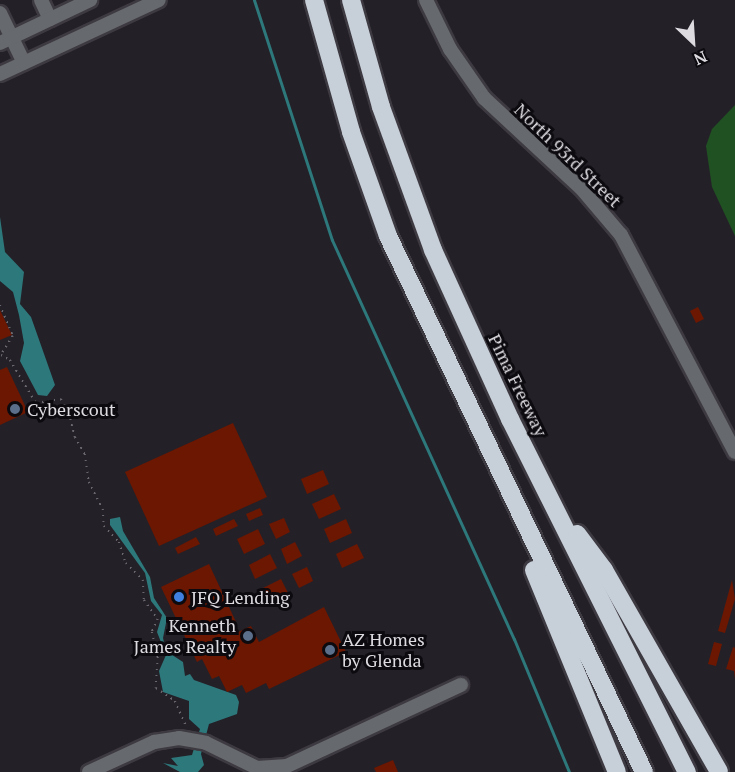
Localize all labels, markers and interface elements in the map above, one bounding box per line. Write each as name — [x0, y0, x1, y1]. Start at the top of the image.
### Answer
north arrow — [663, 12, 723, 72]
text: N — [690, 46, 711, 71]
street label: North 93rd Street — [510, 99, 626, 211]
street label: Pima Freeway — [484, 330, 552, 440]
place label: Cyberscout — [27, 398, 116, 420]
marker: Cyberscout — [8, 402, 22, 416]
place label: JFQ Lending — [191, 586, 290, 608]
marker: JFQ Lending — [172, 590, 186, 604]
place label: Kenneth James Realty — [134, 615, 236, 658]
marker: Kenneth James Realty — [241, 629, 255, 643]
place label: AZ Homes by Glenda — [342, 629, 425, 672]
marker: AZ Homes by Glenda — [323, 643, 337, 657]

